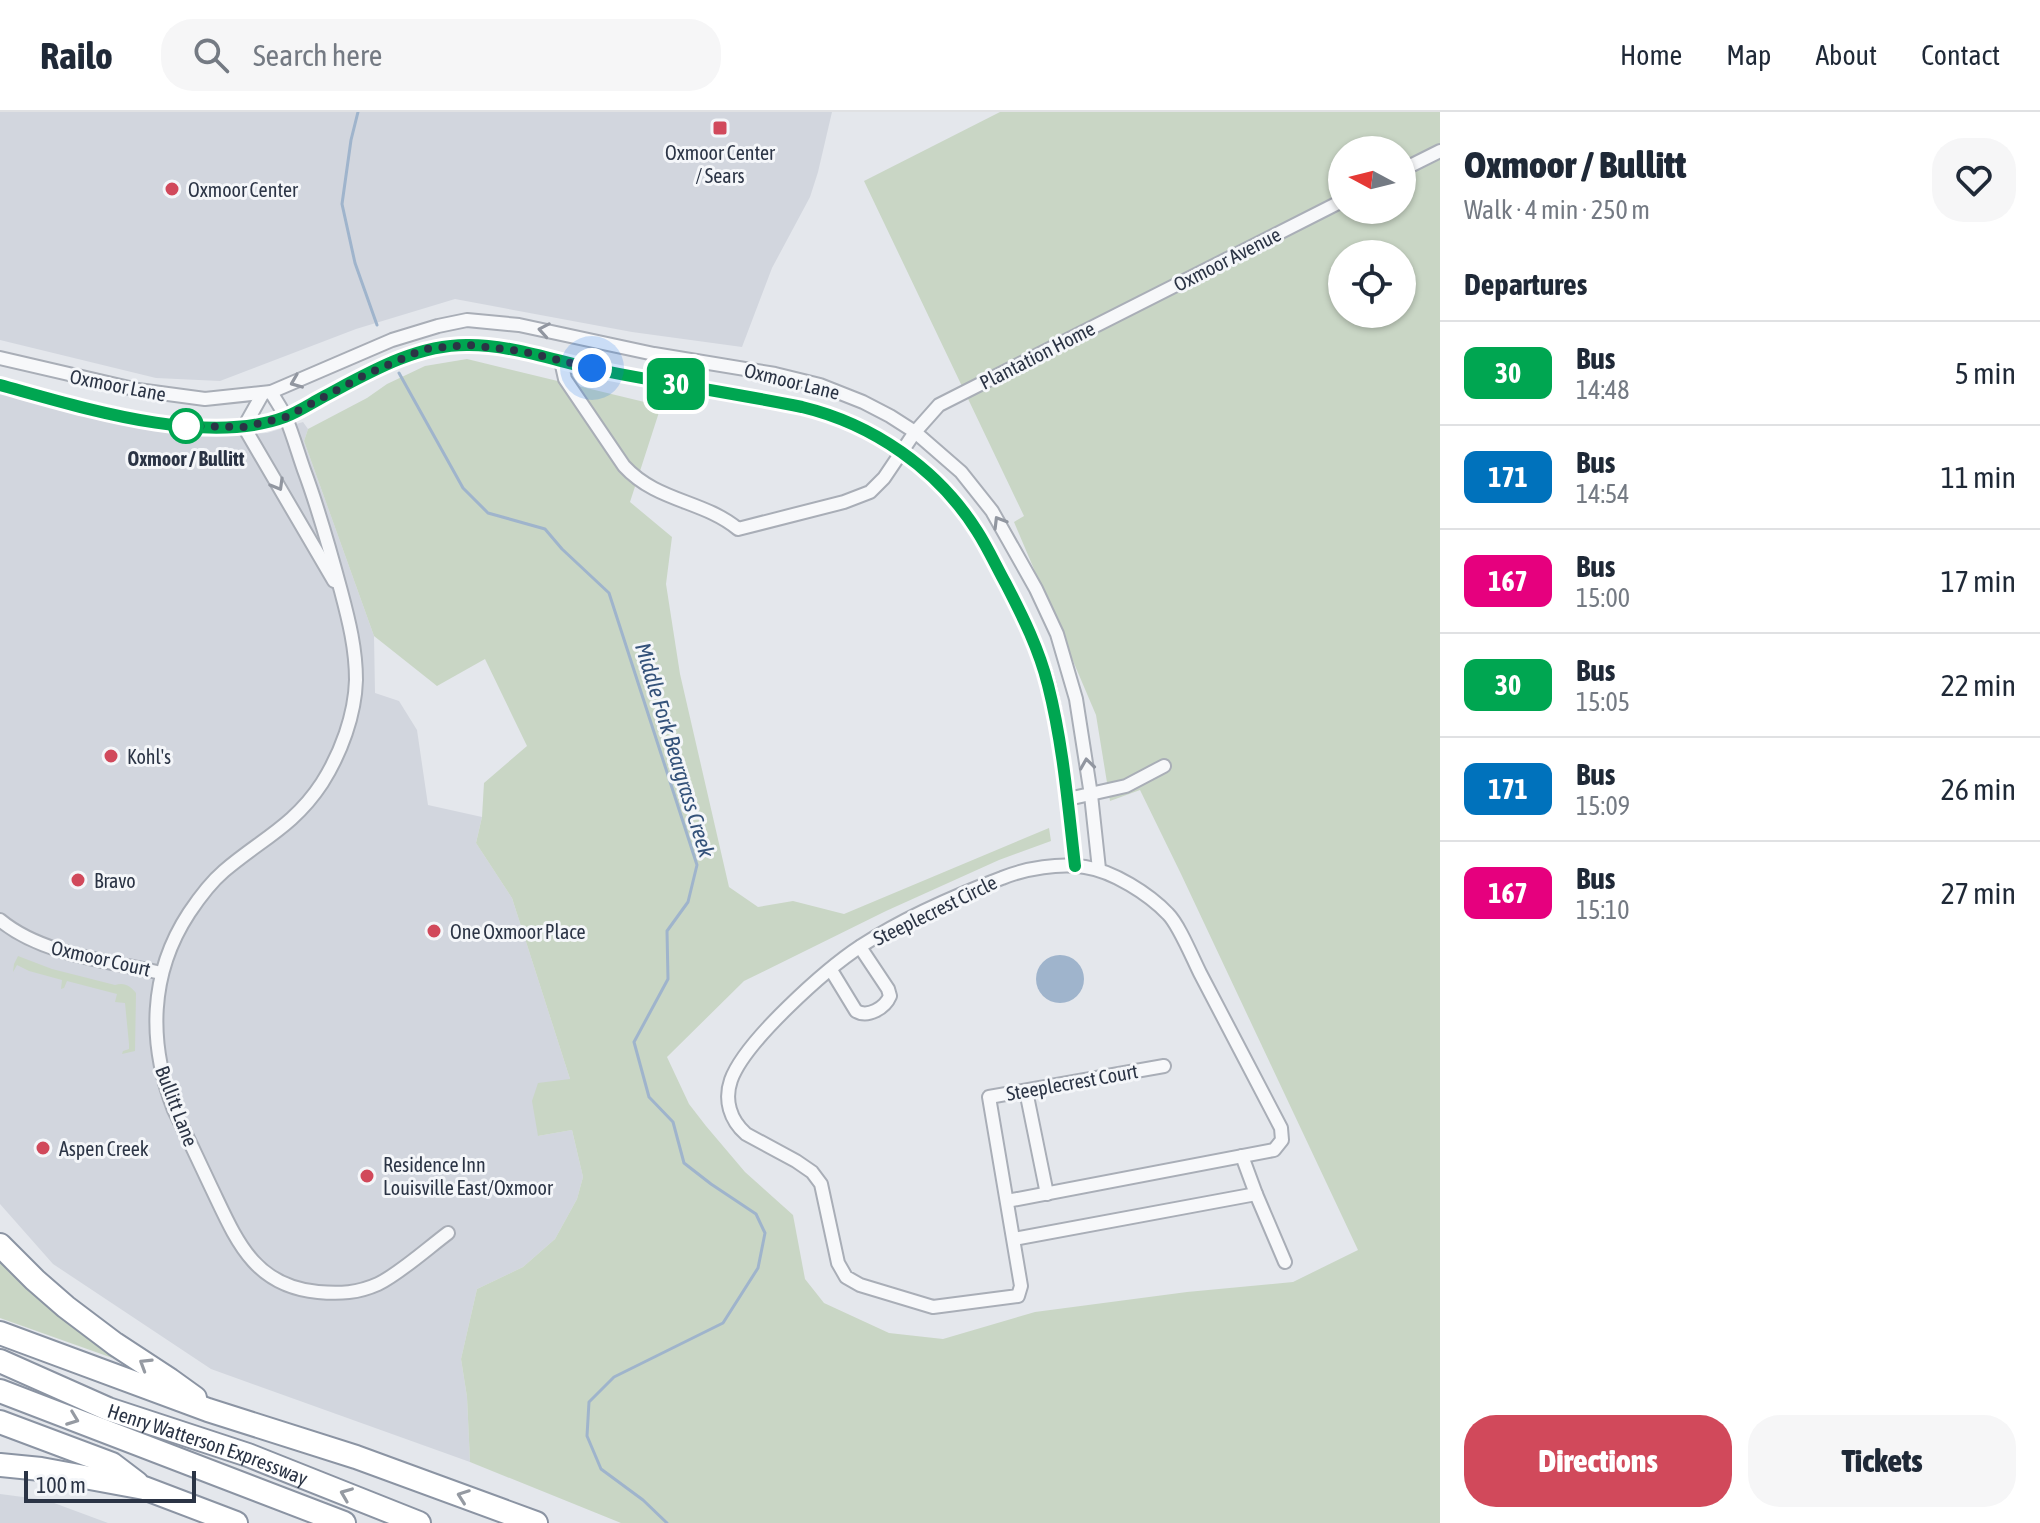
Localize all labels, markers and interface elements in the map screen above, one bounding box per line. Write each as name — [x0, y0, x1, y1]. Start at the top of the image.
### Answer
search box — [161, 19, 721, 91]
icon: search — [189, 33, 233, 77]
text: Railo — [40, 34, 113, 77]
text: Search here — [253, 38, 382, 72]
text: Home — [1620, 39, 1682, 71]
text: Map — [1726, 39, 1771, 71]
text: About — [1815, 39, 1877, 71]
text: Contact — [1921, 39, 2000, 71]
marker: Oxmoor Center / Sears — [711, 119, 729, 137]
north arrow — [1328, 136, 1416, 224]
map controls — [1328, 136, 1416, 328]
button: heart — [1932, 138, 2016, 222]
place label: Oxmoor Center / Sears — [665, 141, 776, 187]
text: Oxmoor / Bullitt — [1464, 143, 1686, 186]
place label: Oxmoor Center — [188, 178, 299, 201]
marker: Oxmoor Center — [163, 180, 181, 198]
text: Walk · 4 min · 250 m — [1464, 195, 1650, 225]
street label: Oxmoor Avenue — [1170, 222, 1284, 296]
button: locate — [1328, 240, 1416, 328]
text: Departures — [1464, 267, 1587, 301]
street label: Plantation Home — [976, 316, 1098, 394]
one-way arrow — [537, 322, 551, 339]
text: Bus — [1576, 341, 1615, 375]
your location — [572, 348, 612, 388]
text: 5 min — [1955, 356, 2016, 390]
text: 30 — [1495, 357, 1521, 389]
line badge: 30 — [640, 358, 712, 410]
street label: Oxmoor Lane — [742, 358, 842, 404]
street label: Oxmoor Lane — [68, 364, 168, 406]
text: 30 — [663, 368, 689, 400]
one-way arrow — [290, 372, 304, 388]
text: 14:48 — [1576, 375, 1630, 405]
marker: Oxmoor / Bullitt — [169, 409, 203, 443]
text: Bus — [1576, 445, 1615, 479]
place label: Oxmoor / Bullitt — [128, 447, 245, 470]
text: 11 min — [1941, 460, 2016, 494]
text: 171 — [1488, 461, 1528, 493]
one-way arrow — [268, 476, 284, 491]
text: 14:54 — [1576, 479, 1630, 509]
one-way arrow — [993, 516, 1008, 531]
text: Bus — [1576, 549, 1615, 583]
text: 17 min — [1941, 564, 2016, 598]
text: 167 — [1488, 565, 1528, 597]
text: 15:00 — [1576, 583, 1630, 613]
water label: Middle Fork Beargrass Creek — [630, 640, 720, 861]
text: Bus — [1576, 653, 1615, 687]
text: 22 min — [1941, 668, 2016, 702]
text: 30 — [1495, 669, 1521, 701]
text: 15:05 — [1576, 687, 1630, 717]
place label: Kohl's — [127, 745, 171, 768]
marker: Kohl's — [102, 747, 120, 765]
one-way arrow — [1079, 757, 1096, 771]
text: Bus — [1576, 757, 1615, 791]
text: 26 min — [1941, 772, 2016, 806]
text: 171 — [1488, 773, 1528, 805]
text: 15:09 — [1576, 791, 1630, 821]
text: Bus — [1576, 861, 1615, 895]
place label: Bravo — [94, 869, 136, 892]
street label: Steeplecrest Circle — [869, 870, 1001, 950]
marker: Bravo — [69, 871, 87, 889]
text: 27 min — [1941, 876, 2016, 910]
text: 167 — [1488, 877, 1528, 909]
text: 15:10 — [1576, 895, 1630, 925]
place label: One Oxmoor Place — [450, 920, 586, 943]
marker: One Oxmoor Place — [425, 922, 443, 940]
street label: Oxmoor Court — [49, 935, 153, 981]
street label: Steeplecrest Court — [1004, 1059, 1140, 1105]
street label: Bullitt Lane — [151, 1062, 203, 1150]
place label: Aspen Creek — [59, 1137, 149, 1160]
marker: Aspen Creek — [34, 1139, 52, 1157]
place label: Residence Inn Louisville East/Oxmoor — [383, 1153, 554, 1199]
marker: Residence Inn Louisville East/Oxmoor — [358, 1167, 376, 1185]
one-way arrow — [139, 1358, 154, 1373]
street label: Henry Watterson Expressway — [105, 1398, 311, 1489]
one-way arrow — [65, 1409, 79, 1426]
button: Directions — [1464, 1415, 1732, 1507]
button: Tickets — [1748, 1415, 2016, 1507]
scale bar — [24, 1467, 196, 1503]
text: 100 m — [36, 1472, 86, 1498]
one-way arrow — [340, 1487, 354, 1504]
one-way arrow — [457, 1489, 471, 1506]

